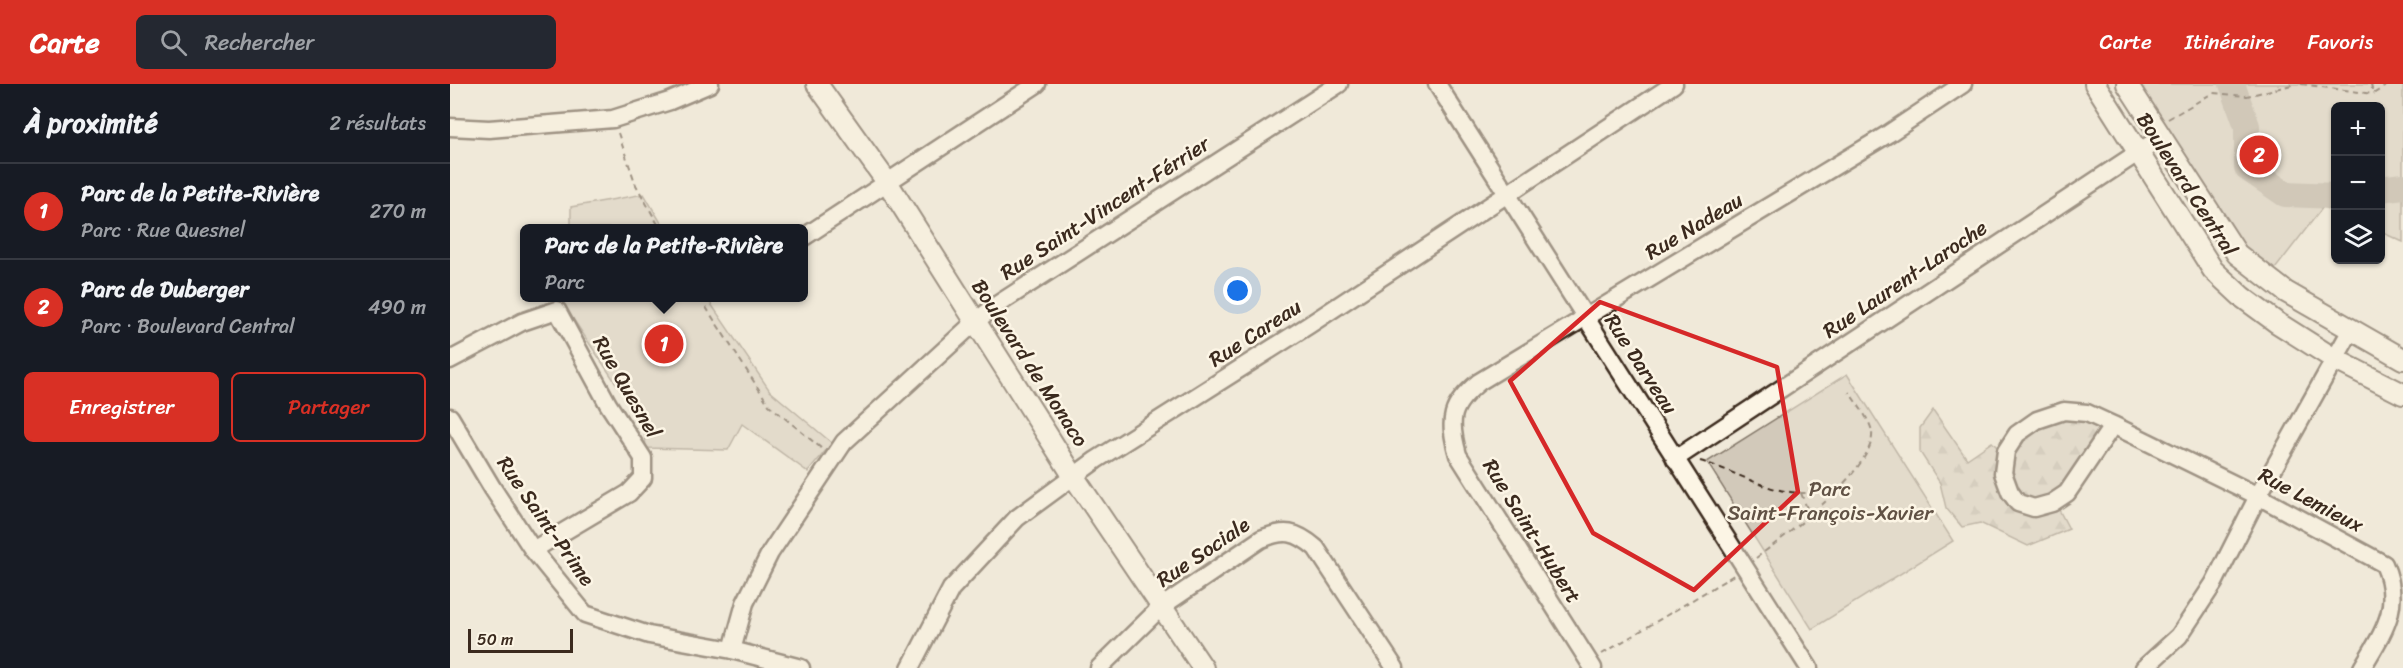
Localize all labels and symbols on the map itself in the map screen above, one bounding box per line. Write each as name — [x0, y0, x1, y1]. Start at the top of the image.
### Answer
street label: Boulevard Central — [2126, 104, 2249, 265]
street label: Rue Saint-Vincent-Férrier — [992, 125, 1219, 291]
pin: 2 — [2240, 132, 2278, 178]
street label: Rue Nadeau — [1637, 182, 1751, 270]
street label: Rue Laurent-Laroche — [1815, 209, 1996, 349]
street label: Boulevard de Monaco — [961, 271, 1099, 455]
your location — [1223, 276, 1252, 305]
street label: Rue Careau — [1201, 288, 1309, 378]
street label: Rue Darveau — [1594, 306, 1688, 422]
pin: 1 — [644, 322, 684, 366]
street label: Rue Quesnel — [582, 328, 672, 447]
street label: Rue Saint-Prime — [487, 448, 605, 594]
street label: Rue Saint-Hubert — [1472, 451, 1592, 611]
street label: Rue Lemieux — [2251, 456, 2371, 544]
park label: Parc Saint-François-Xavier — [1727, 470, 1934, 532]
street label: Rue Sociale — [1148, 506, 1258, 598]
scale bar — [468, 626, 573, 654]

